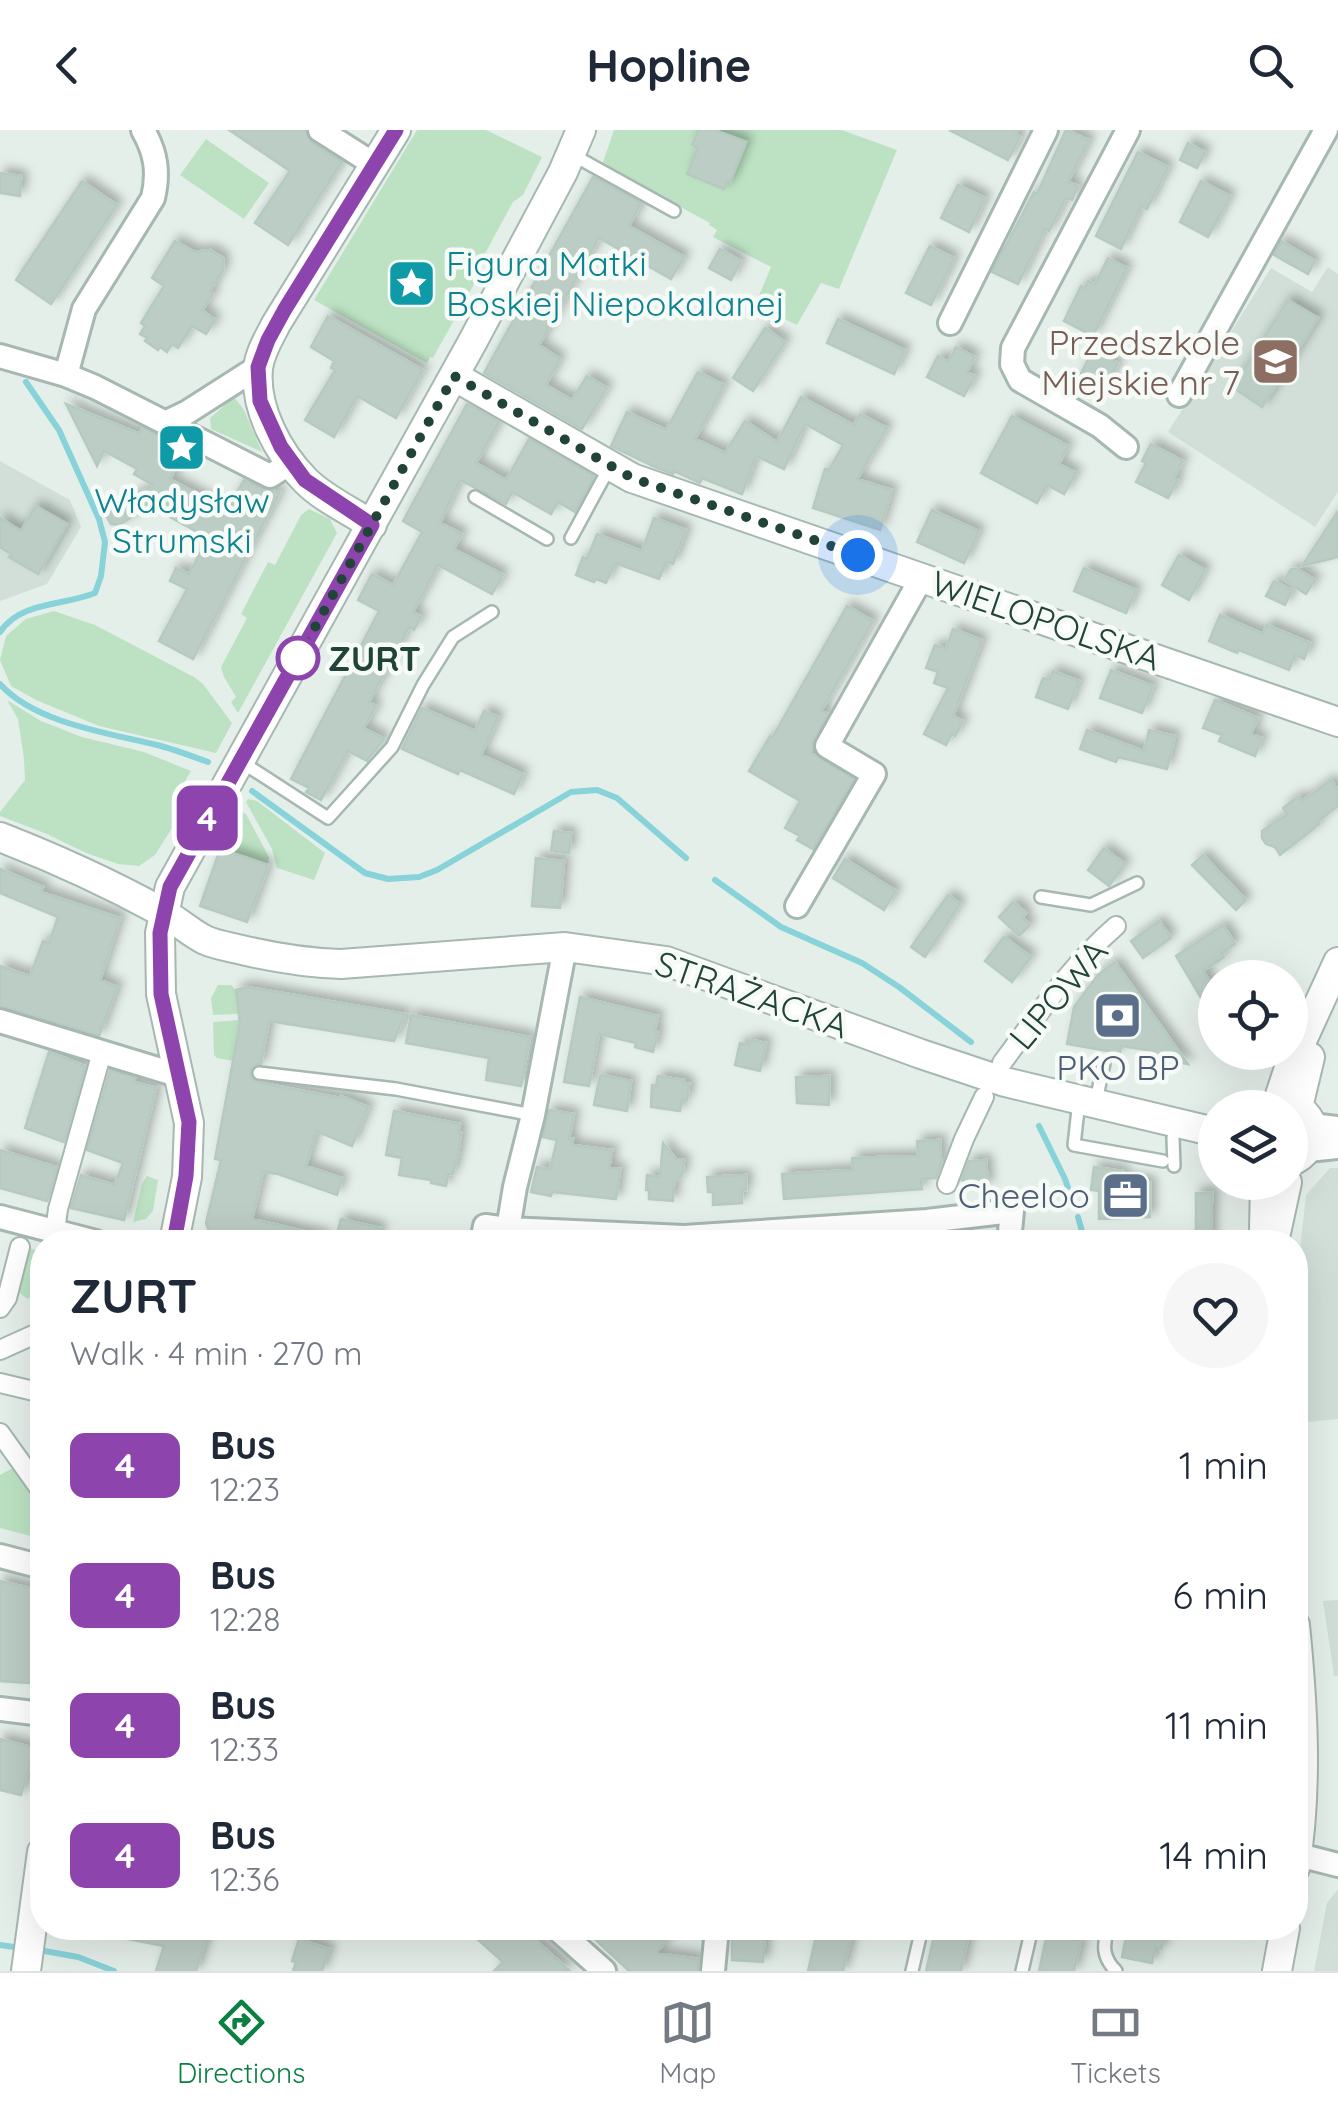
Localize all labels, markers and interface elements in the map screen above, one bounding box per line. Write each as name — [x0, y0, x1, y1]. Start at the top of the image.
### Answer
text: Hopline — [587, 37, 751, 93]
icon: back — [40, 38, 95, 93]
icon: search — [1243, 38, 1298, 93]
place label: Figura Matki Boskiej Niepokalanej — [446, 241, 785, 325]
place icon: Figura Matki Boskiej Niepokalanej — [385, 257, 437, 309]
place label: Przedszkole Miejskie nr 7 — [1041, 320, 1240, 404]
school or university icon: Przedszkole Miejskie nr 7 — [1249, 336, 1301, 388]
place icon: Władysław Strumski — [156, 422, 208, 474]
place label: Władysław Strumski — [94, 478, 270, 562]
your location — [833, 530, 883, 580]
street label: WIELOPOLSKA — [925, 560, 1167, 680]
place label: ZURT — [328, 636, 421, 680]
marker: ZURT — [277, 637, 319, 679]
line badge: 4 — [174, 786, 240, 850]
text: 4 — [197, 796, 217, 840]
street label: LIPOWA — [999, 930, 1117, 1058]
street label: STRAŻACKA — [650, 940, 854, 1048]
map controls — [1198, 960, 1308, 1200]
button: locate — [1198, 960, 1308, 1070]
bank icon: PKO BP — [1092, 989, 1144, 1041]
place label: PKO BP — [1056, 1045, 1180, 1089]
button: layers — [1198, 1090, 1308, 1200]
office icon: Cheeloo — [1099, 1169, 1151, 1221]
place label: Cheeloo — [958, 1173, 1090, 1217]
button: heart — [1163, 1263, 1268, 1368]
text: ZURT — [70, 1265, 197, 1325]
text: Walk · 4 min · 270 m — [70, 1333, 363, 1373]
text: Bus — [210, 1421, 276, 1469]
text: 1 min — [1179, 1441, 1268, 1489]
text: 4 — [115, 1443, 135, 1487]
text: 12:23 — [210, 1469, 280, 1509]
text: Bus — [210, 1551, 276, 1599]
text: 6 min — [1172, 1571, 1268, 1619]
text: 4 — [115, 1573, 135, 1617]
text: 12:28 — [210, 1599, 281, 1639]
text: Bus — [210, 1681, 276, 1729]
text: 11 min — [1165, 1701, 1268, 1749]
text: 4 — [115, 1703, 135, 1747]
text: 12:33 — [210, 1729, 279, 1769]
text: Bus — [210, 1811, 276, 1859]
text: 14 min — [1159, 1831, 1268, 1879]
text: 4 — [115, 1833, 135, 1877]
text: 12:36 — [210, 1859, 280, 1899]
tab: Directions — [177, 1995, 305, 2090]
tab: Map — [659, 1995, 716, 2090]
tab: Tickets — [1070, 1995, 1161, 2090]

